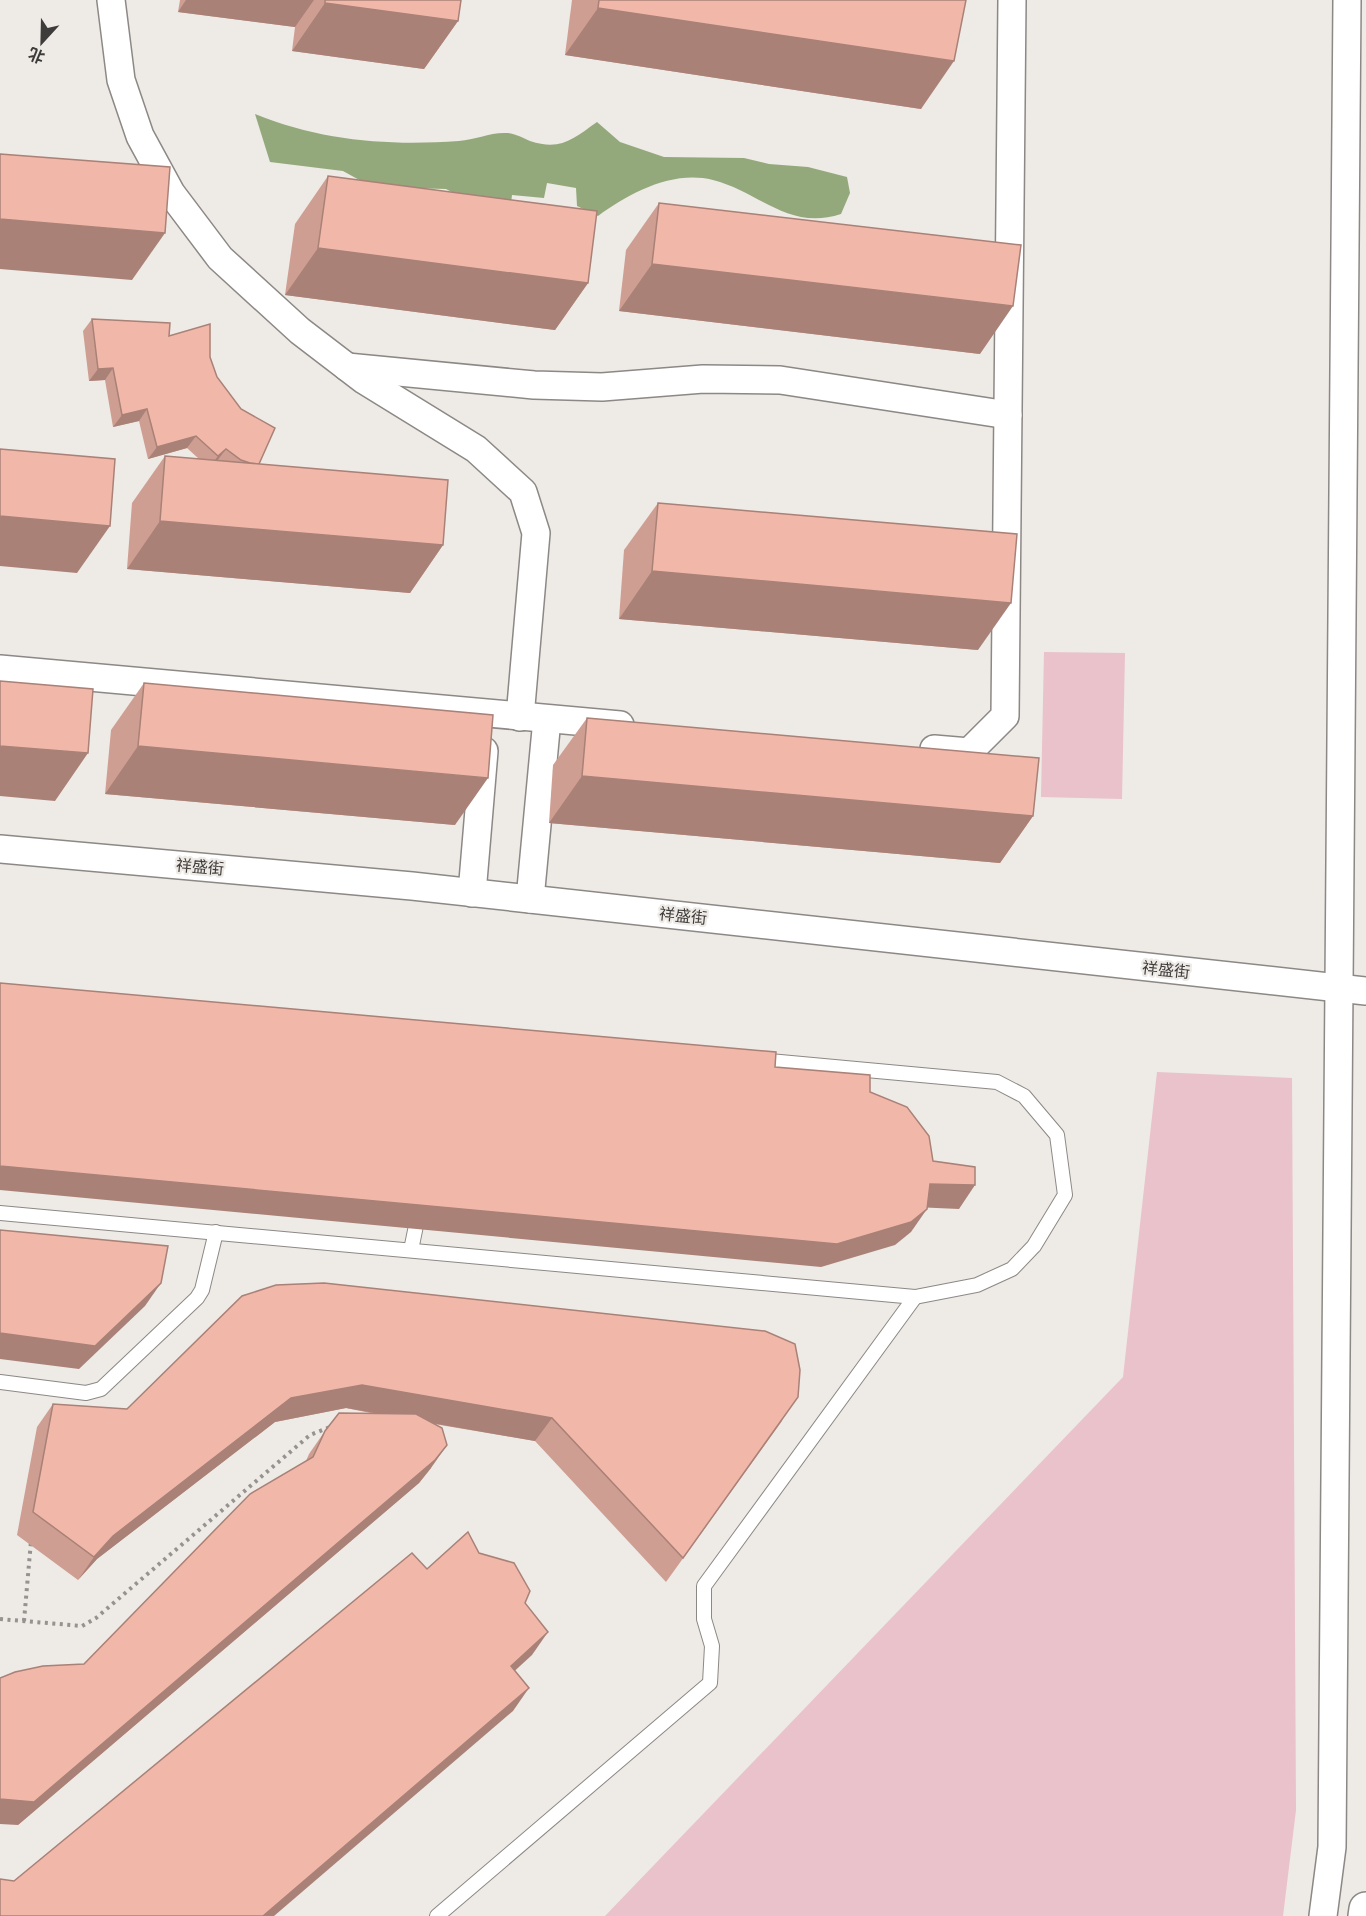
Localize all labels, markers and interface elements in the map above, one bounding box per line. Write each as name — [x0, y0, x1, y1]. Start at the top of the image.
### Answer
north arrow — [12, 12, 72, 72]
text: 北 — [26, 45, 47, 66]
street label: 祥盛街 — [175, 856, 225, 878]
street label: 祥盛街 — [658, 905, 708, 927]
street label: 祥盛街 — [1141, 959, 1191, 981]

